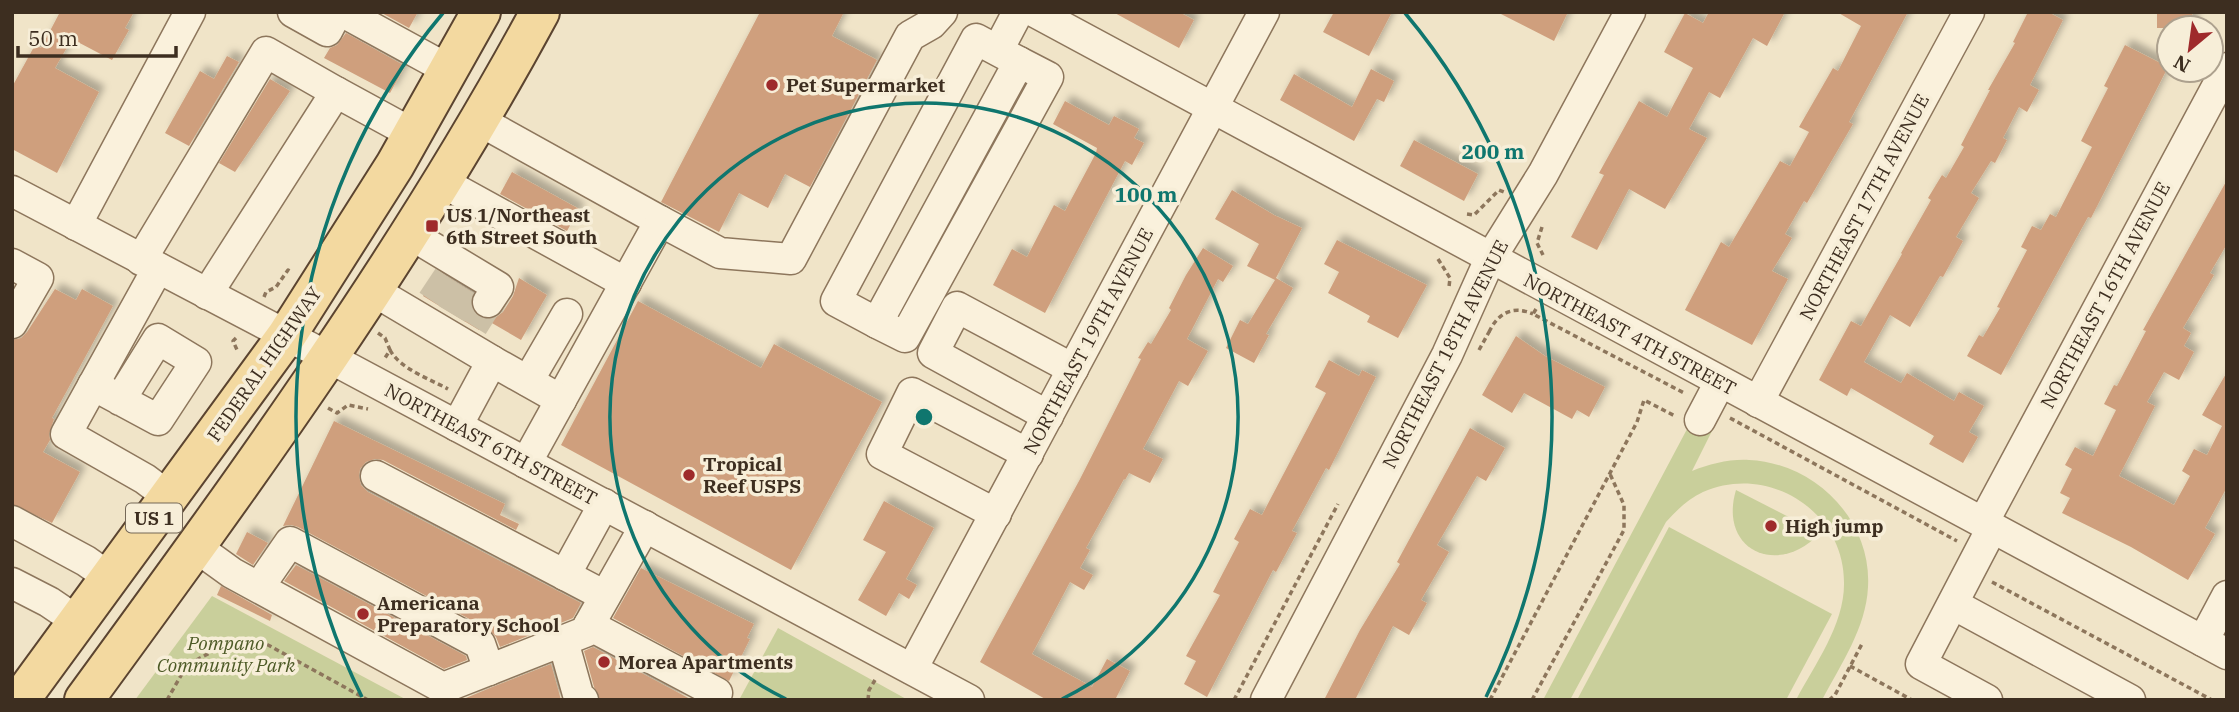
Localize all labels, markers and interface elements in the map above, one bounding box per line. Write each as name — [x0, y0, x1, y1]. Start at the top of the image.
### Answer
scale bar — [18, 14, 175, 58]
north arrow — [2155, 14, 2225, 84]
text: 50 m — [28, 24, 78, 52]
text: N — [2169, 50, 2194, 78]
place label: Pet Supermarket — [786, 73, 945, 97]
marker: Pet Supermarket — [764, 77, 780, 93]
street label: NORTHEAST 17TH AVENUE — [1794, 90, 1934, 324]
text: 200 m — [1461, 137, 1525, 165]
street label: NORTHEAST 16TH AVENUE — [2035, 178, 2175, 412]
text: 100 m — [1114, 180, 1178, 208]
place label: US 1/Northeast 6th Street South — [446, 203, 597, 249]
marker: US 1/Northeast 6th Street South — [424, 218, 440, 234]
street label: NORTHEAST 19TH AVENUE — [1018, 224, 1158, 458]
street label: NORTHEAST 18TH AVENUE — [1377, 236, 1513, 472]
street label: NORTHEAST 4TH STREET — [1520, 268, 1740, 400]
street label: FEDERAL HIGHWAY — [202, 282, 326, 446]
street label: NORTHEAST 6TH STREET — [381, 378, 601, 510]
centre of rings — [912, 405, 936, 429]
place label: Tropical Reef USPS — [703, 452, 801, 498]
marker: Tropical Reef USPS — [681, 467, 697, 483]
road number: US 1 — [126, 504, 182, 532]
place label: High jump — [1785, 514, 1883, 538]
marker: High jump — [1763, 518, 1779, 534]
place label: Americana Preparatory School — [377, 591, 559, 637]
marker: Americana Preparatory School — [355, 606, 371, 622]
park label: Pompano Community Park — [157, 631, 296, 677]
place label: Morea Apartments — [618, 650, 793, 674]
marker: Morea Apartments — [596, 654, 612, 670]

